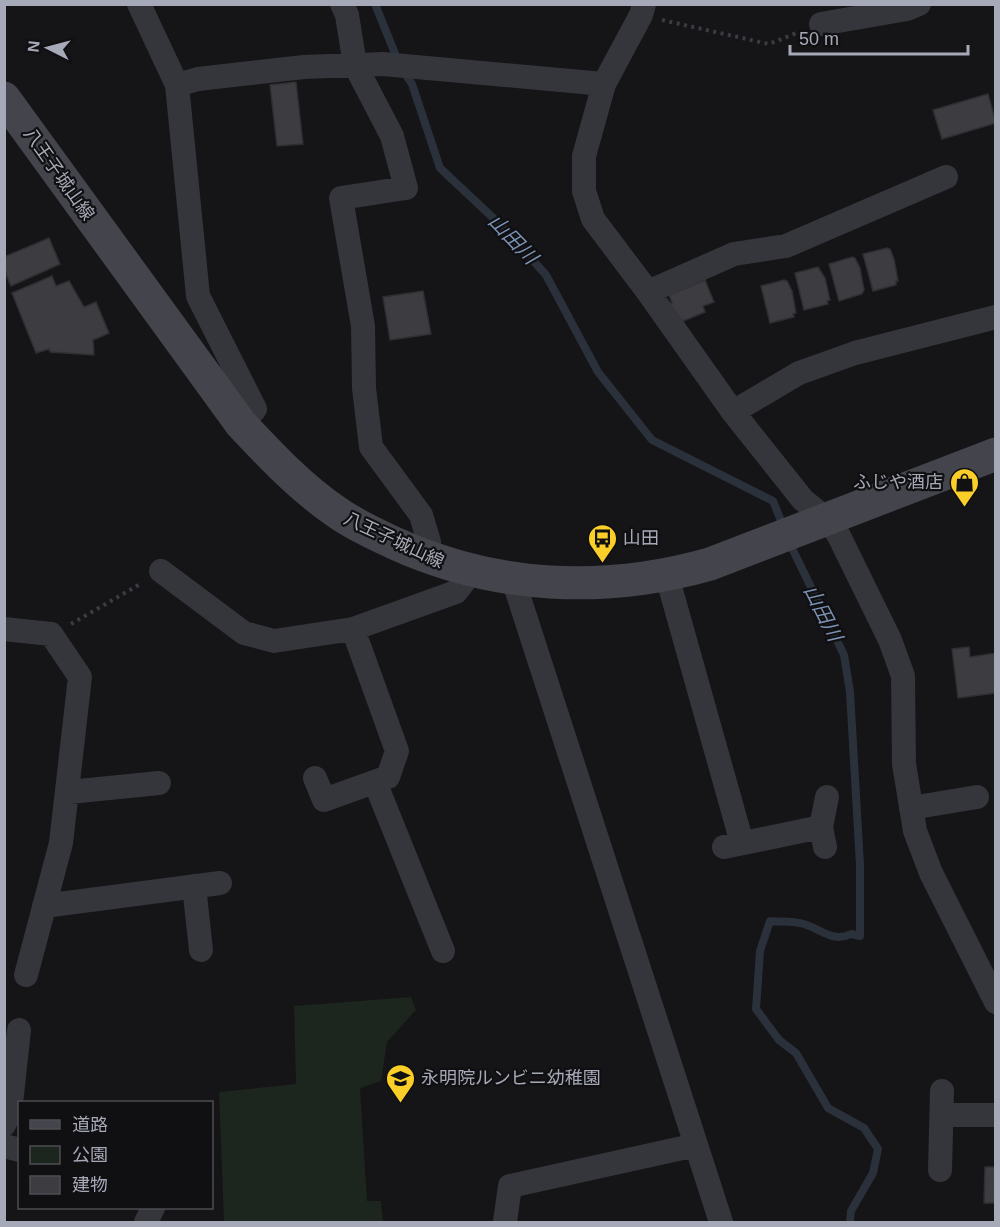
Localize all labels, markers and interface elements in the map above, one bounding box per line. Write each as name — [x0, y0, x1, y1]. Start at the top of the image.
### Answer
north arrow — [18, 18, 78, 78]
scale bar — [790, 18, 968, 56]
text: 50 m — [799, 29, 839, 49]
text: N — [25, 40, 43, 53]
street label: 八王子城山線 — [20, 124, 98, 224]
water label: 山田川 — [484, 210, 543, 270]
shop icon: ふじや酒店 — [948, 466, 980, 508]
place label: ふじや酒店 — [853, 472, 943, 492]
street label: 八王子城山線 — [341, 508, 447, 572]
bus stop icon: 山田 — [586, 522, 618, 564]
place label: 山田 — [623, 528, 659, 548]
water label: 山田川 — [800, 581, 847, 647]
school or university icon: 永明院ルンビニ幼稚園 — [384, 1062, 416, 1104]
place label: 永明院ルンビニ幼稚園 — [421, 1068, 601, 1088]
legend — [18, 1101, 213, 1209]
text: 道路 — [72, 1115, 108, 1135]
text: 公園 — [72, 1145, 108, 1165]
text: 建物 — [72, 1175, 108, 1195]

